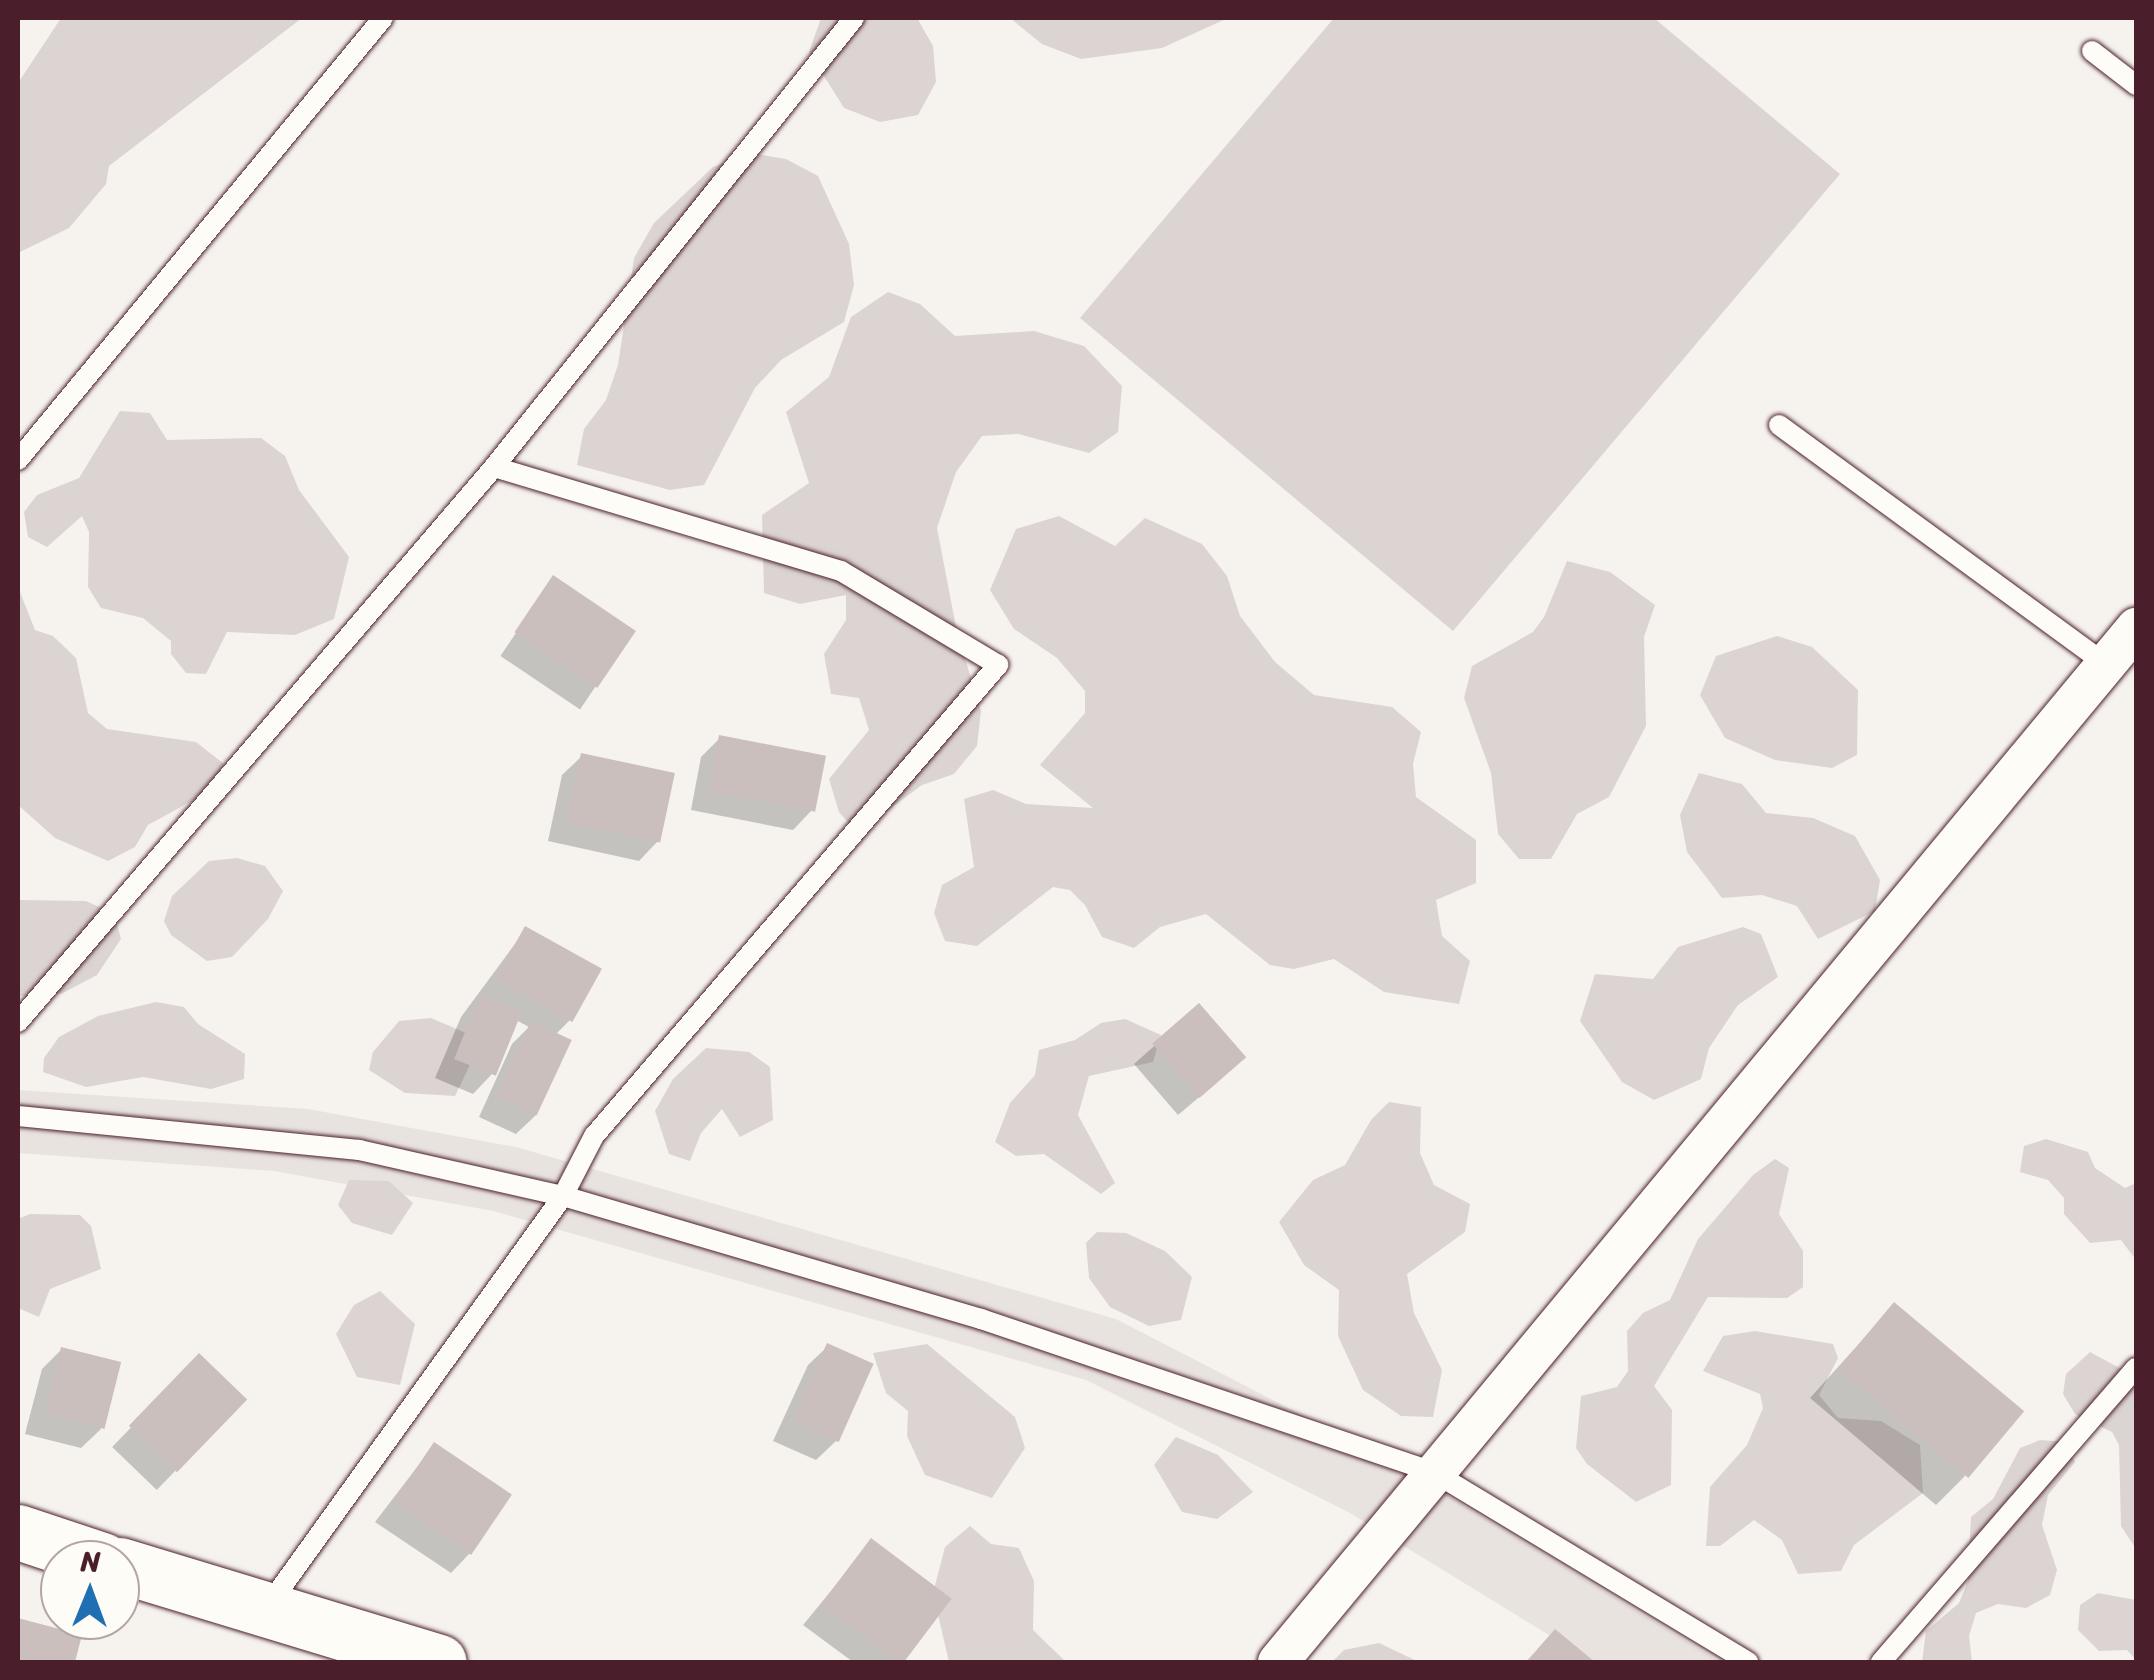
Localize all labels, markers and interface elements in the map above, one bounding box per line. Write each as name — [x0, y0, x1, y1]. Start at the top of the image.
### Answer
text: N — [80, 1537, 101, 1586]
north arrow — [40, 1540, 140, 1640]

